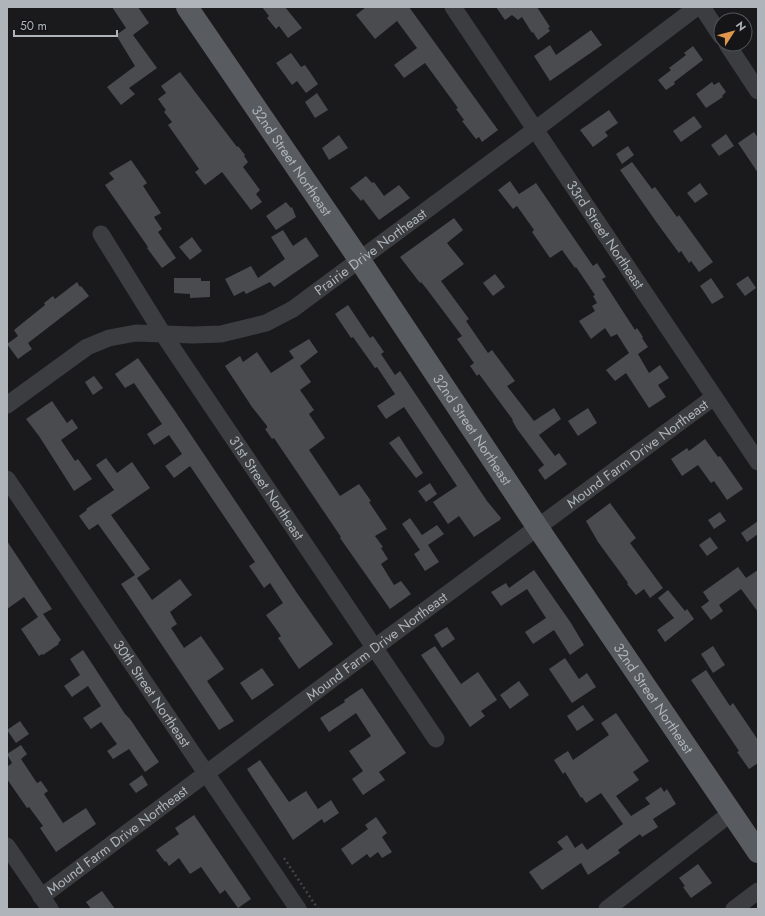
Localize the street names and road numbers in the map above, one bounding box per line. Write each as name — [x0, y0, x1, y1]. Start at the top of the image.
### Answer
street label: 32nd Street Northeast — [247, 101, 337, 220]
street label: 33rd Street Northeast — [562, 176, 650, 293]
street label: Prairie Drive Northeast — [310, 203, 431, 300]
street label: 32nd Street Northeast — [428, 370, 517, 490]
street label: Mound Farm Drive Northeast — [562, 394, 713, 513]
street label: 31st Street Northeast — [224, 432, 309, 544]
street label: Mound Farm Drive Northeast — [302, 587, 452, 705]
street label: 30th Street Northeast — [109, 636, 196, 752]
street label: 32nd Street Northeast — [609, 639, 699, 758]
street label: Mound Farm Drive Northeast — [42, 780, 192, 899]

